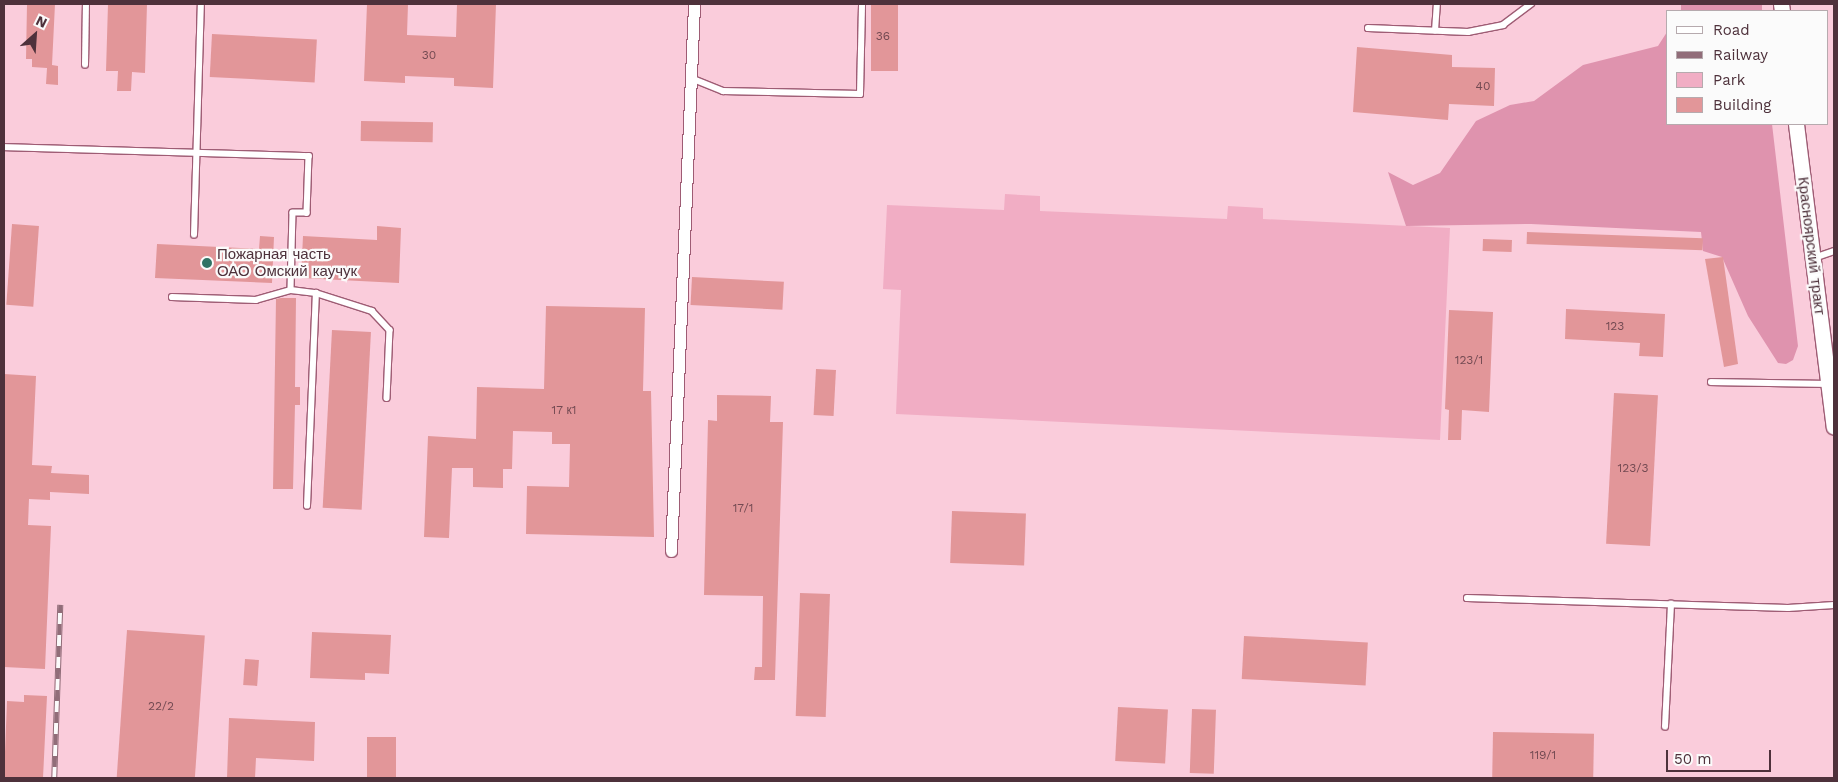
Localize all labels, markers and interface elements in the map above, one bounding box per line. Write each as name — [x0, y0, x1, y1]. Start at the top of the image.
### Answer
north arrow — [10, 10, 60, 60]
legend — [1666, 10, 1828, 125]
text: N — [33, 12, 50, 31]
text: Road — [1713, 21, 1750, 39]
house number: 36 — [876, 30, 890, 44]
text: Railway — [1713, 46, 1768, 64]
house number: 30 — [422, 49, 436, 63]
text: Park — [1713, 71, 1745, 89]
house number: 40 — [1476, 80, 1490, 94]
text: Building — [1713, 96, 1771, 114]
street label: Красноярский тракт — [1794, 176, 1828, 316]
place label: Пожарная часть ОАО Омский каучук — [217, 245, 357, 280]
marker: Пожарная часть ОАО Омский каучук — [201, 257, 213, 269]
house number: 123 — [1606, 320, 1624, 334]
house number: 123/1 — [1455, 354, 1483, 368]
house number: 17 к1 — [551, 404, 577, 418]
house number: 123/3 — [1618, 462, 1648, 476]
house number: 17/1 — [733, 502, 753, 516]
house number: 22/2 — [148, 700, 174, 714]
scale bar — [1668, 740, 1773, 772]
house number: 119/1 — [1530, 749, 1556, 763]
text: 50 m — [1674, 750, 1711, 768]

